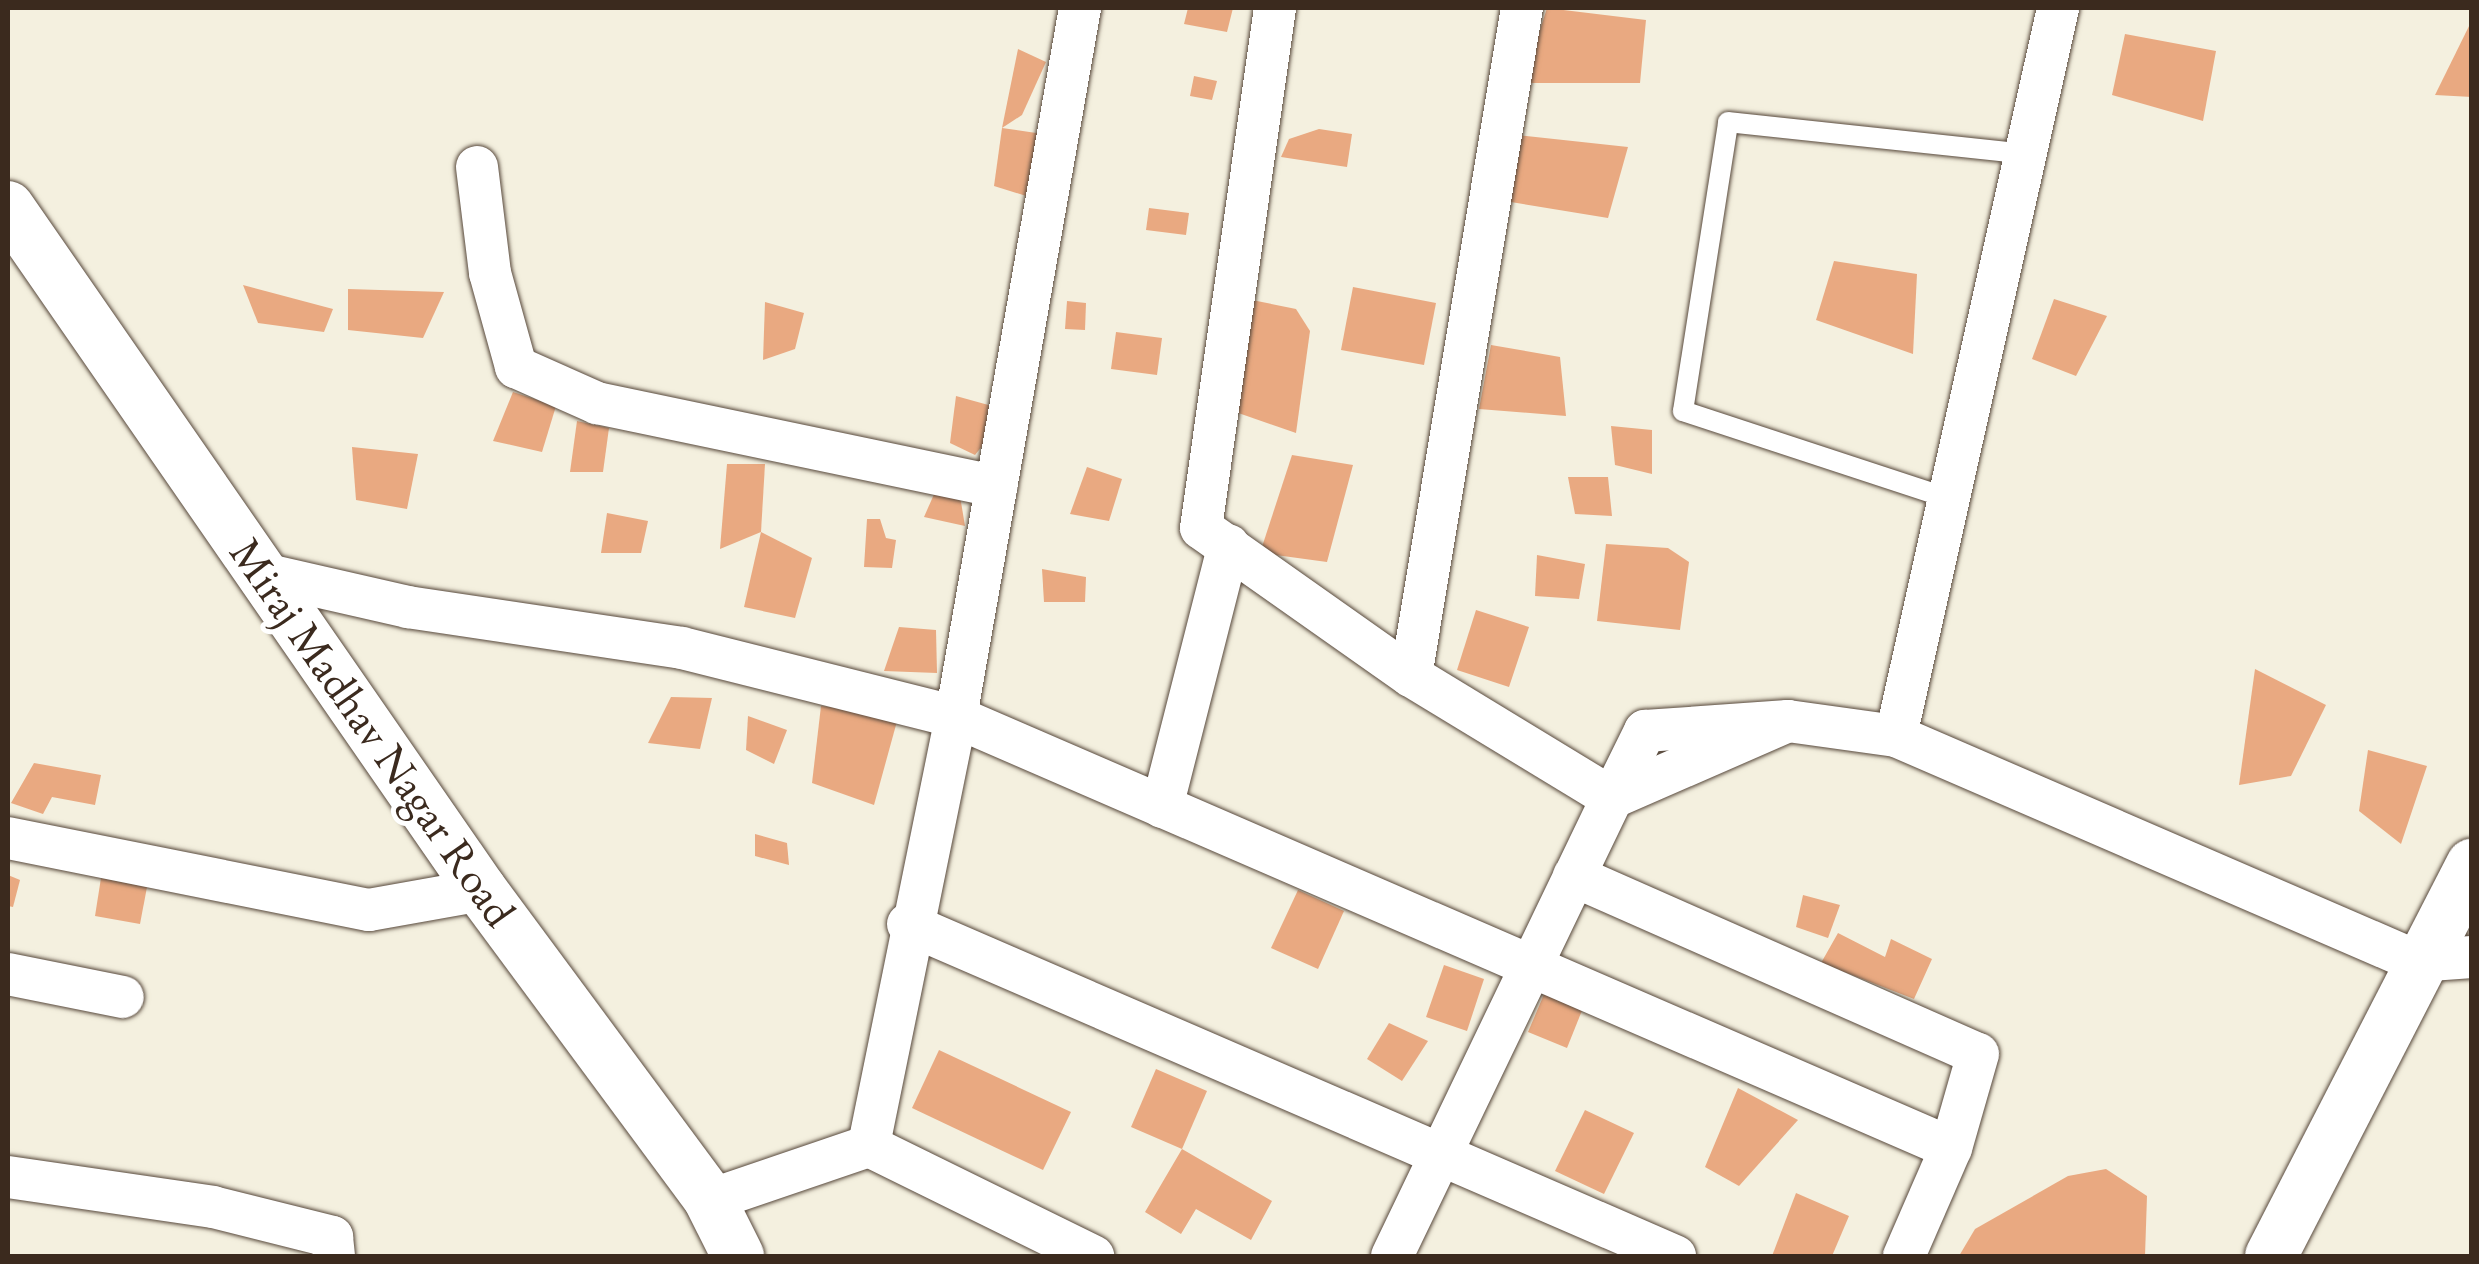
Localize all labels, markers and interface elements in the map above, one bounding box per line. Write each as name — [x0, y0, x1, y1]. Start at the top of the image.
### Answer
street label: Miraj Madhav Nagar Road — [218, 527, 528, 937]

